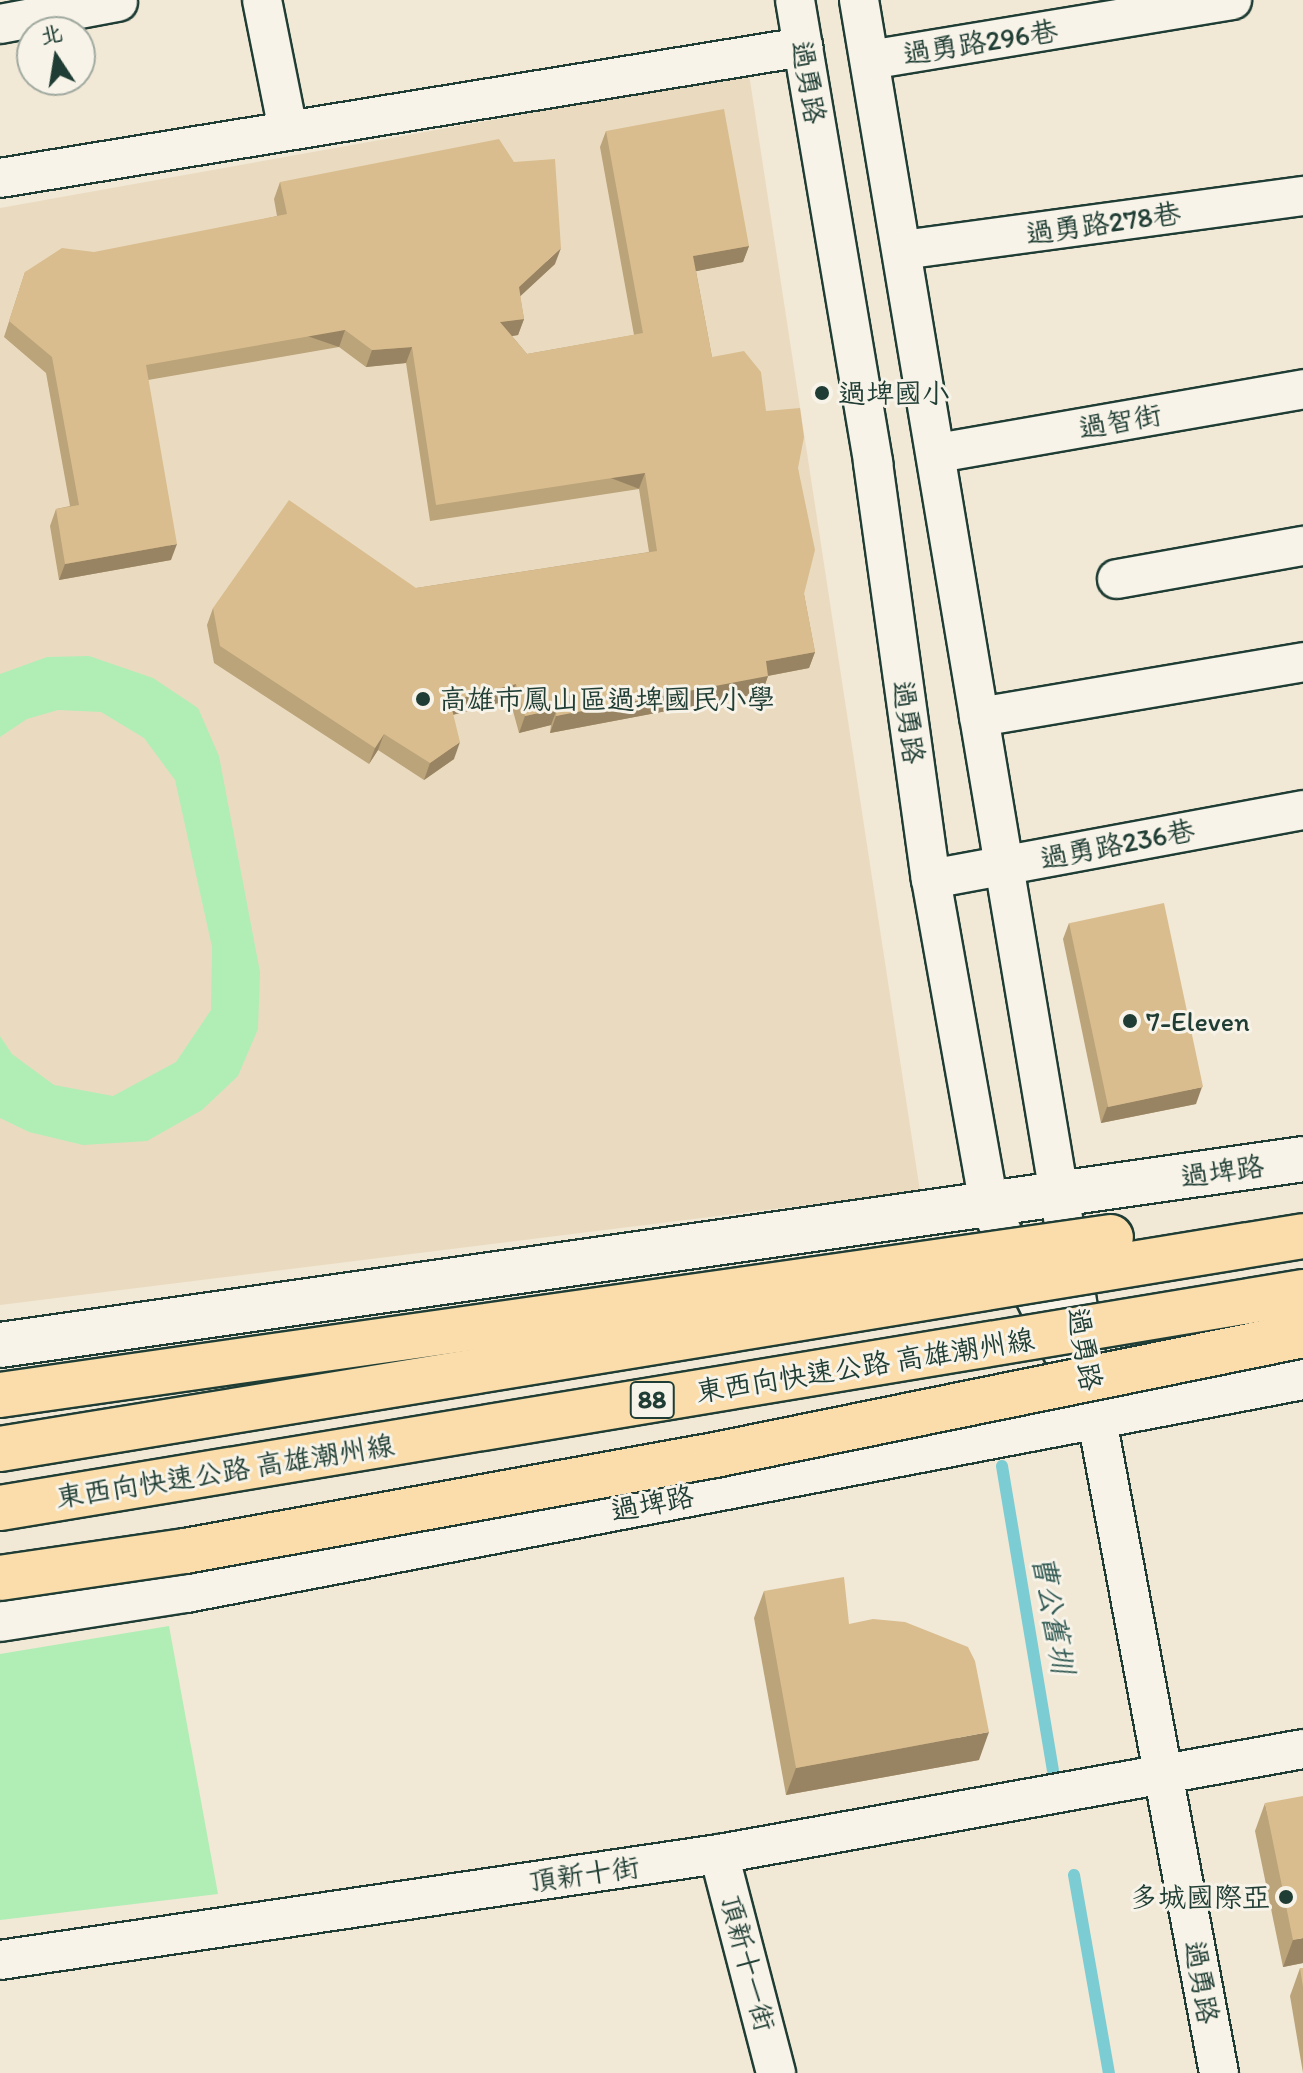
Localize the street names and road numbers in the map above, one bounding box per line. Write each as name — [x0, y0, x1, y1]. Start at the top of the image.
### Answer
street label: 過勇路296巷 — [900, 13, 1060, 71]
street label: 過勇路 — [785, 38, 833, 126]
street label: 過勇路278巷 — [1023, 196, 1183, 250]
street label: 過智街 — [1076, 397, 1164, 445]
street label: 過勇路 — [887, 678, 931, 766]
street label: 過勇路236巷 — [1037, 813, 1197, 875]
street label: 過埤路 — [1178, 1149, 1266, 1193]
street label: 過勇路 — [1061, 1305, 1109, 1393]
street label: 東西向快速公路 高雄潮州線 — [693, 1322, 1037, 1408]
road number: 88 — [628, 1378, 676, 1422]
street label: 東西向快速公路 高雄潮州線 — [53, 1428, 397, 1514]
street label: 過埤路 — [608, 1478, 696, 1528]
street label: 頂新十街 — [526, 1850, 642, 1898]
street label: 頂新十一街 — [714, 1891, 782, 2035]
street label: 過勇路 — [1178, 1938, 1226, 2026]

